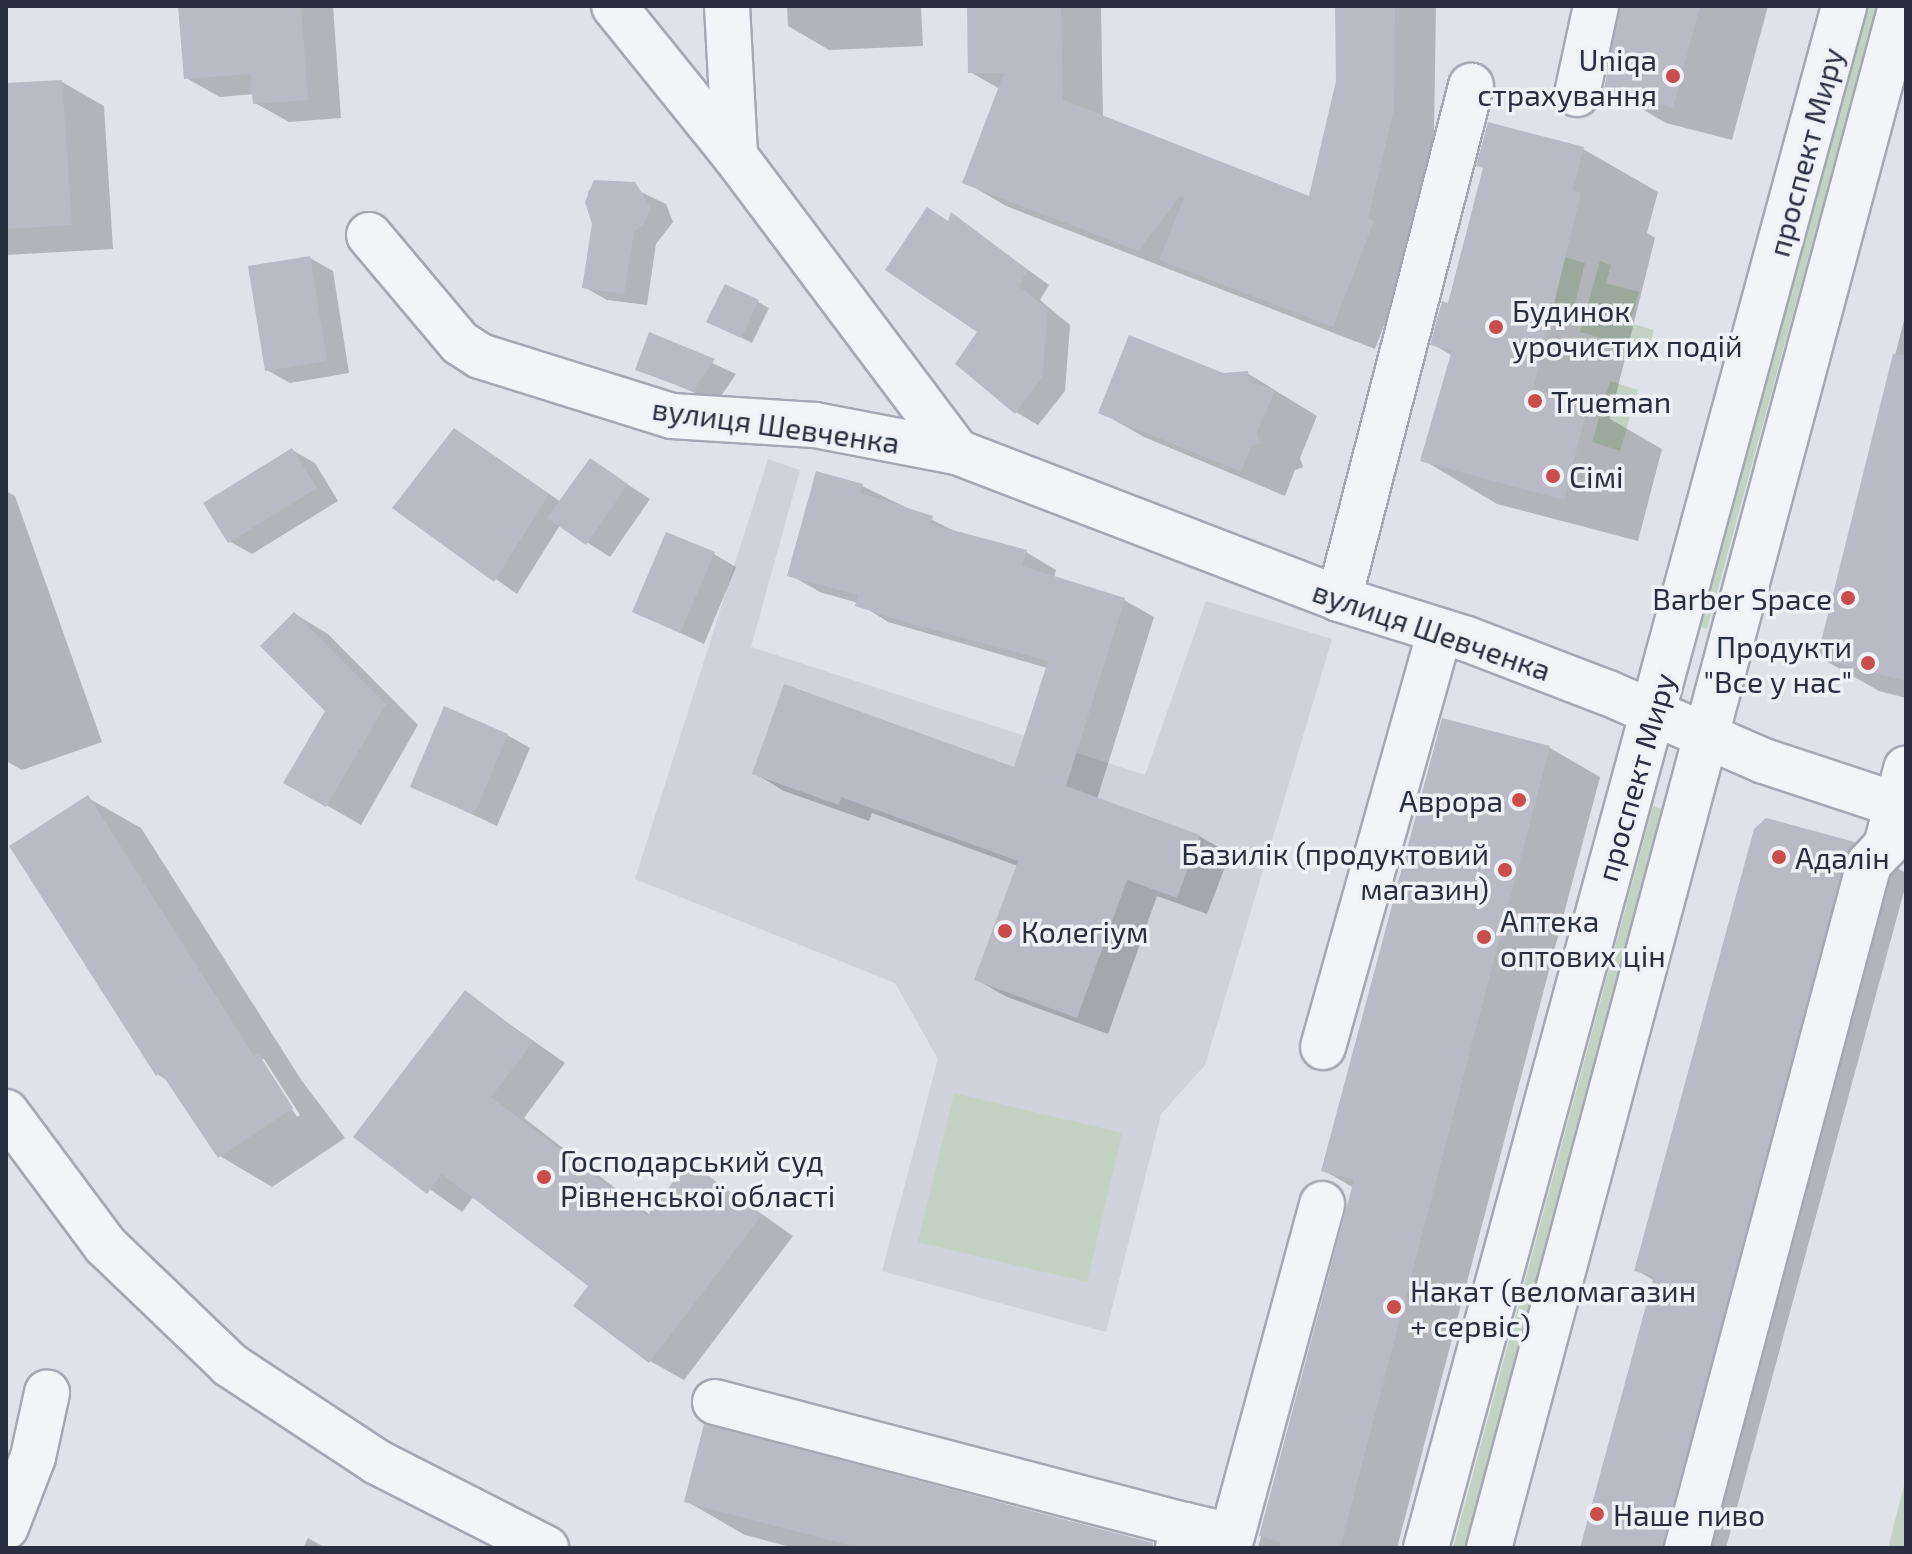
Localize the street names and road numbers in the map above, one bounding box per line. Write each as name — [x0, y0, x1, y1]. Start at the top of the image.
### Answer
street label: проспект Миру — [1760, 44, 1850, 260]
street label: вулиця Шевченка — [650, 390, 902, 460]
street label: вулиця Шевченка — [1308, 572, 1556, 688]
street label: проспект Миру — [1588, 669, 1682, 885]

